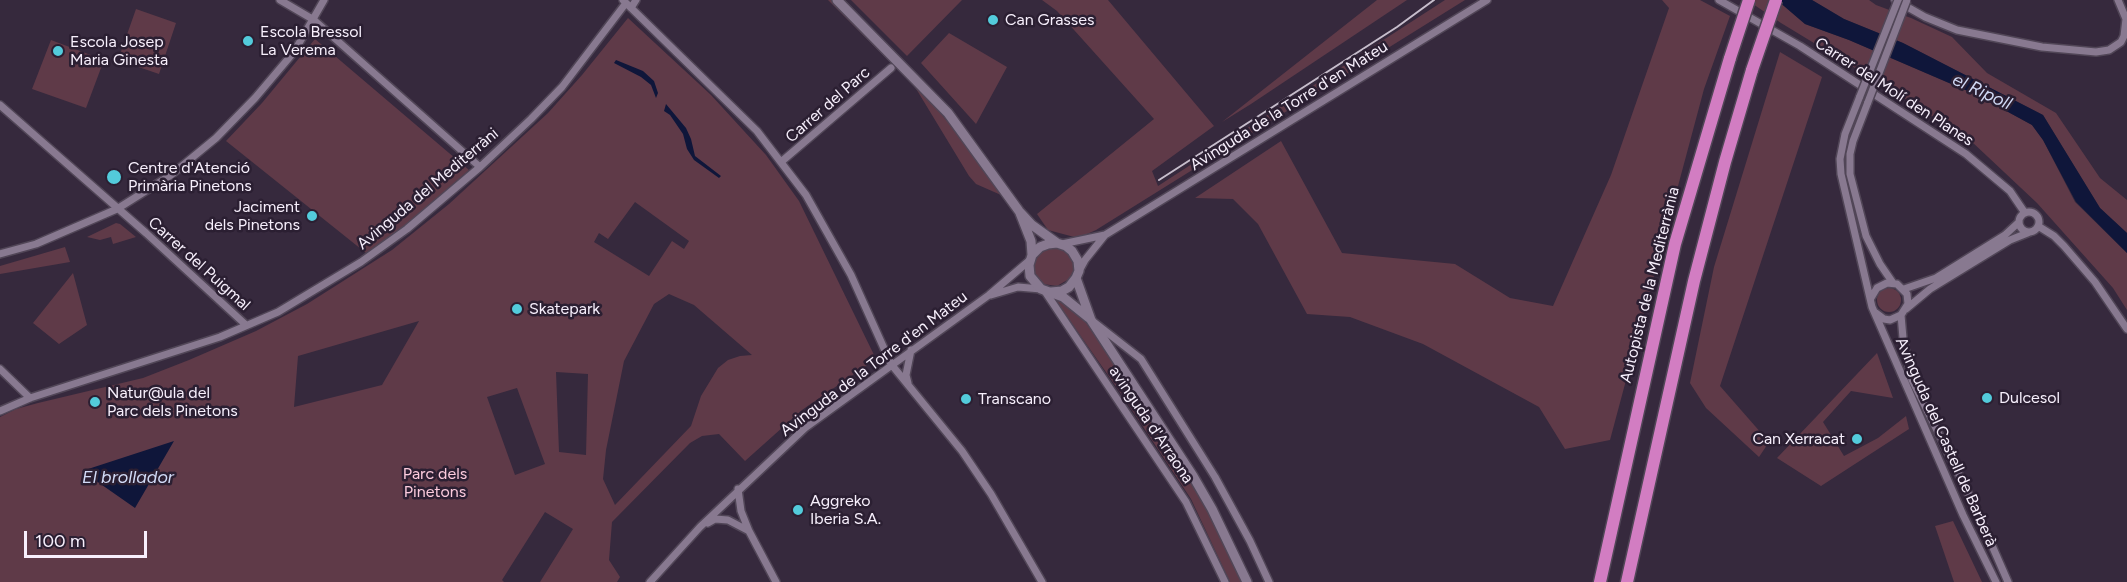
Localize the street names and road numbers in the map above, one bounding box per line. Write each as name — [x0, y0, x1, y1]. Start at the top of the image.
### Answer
street label: Carrer del Molí den Planes — [1811, 34, 1977, 150]
street label: Avinguda de la Torre d'en Mateu — [1187, 37, 1391, 175]
street label: Carrer del Parc — [782, 63, 874, 147]
street label: Avinguda del Mediterràni — [353, 124, 503, 254]
street label: Autopista de la Mediterrània — [1616, 185, 1684, 385]
street label: Carrer del Puigmal — [144, 213, 254, 315]
street label: Avinguda de la Torre d'en Mateu — [777, 287, 971, 441]
street label: Avinguda del Castell de Barberà — [1891, 334, 2001, 550]
street label: avinguda d'Arraona — [1105, 363, 1197, 487]

